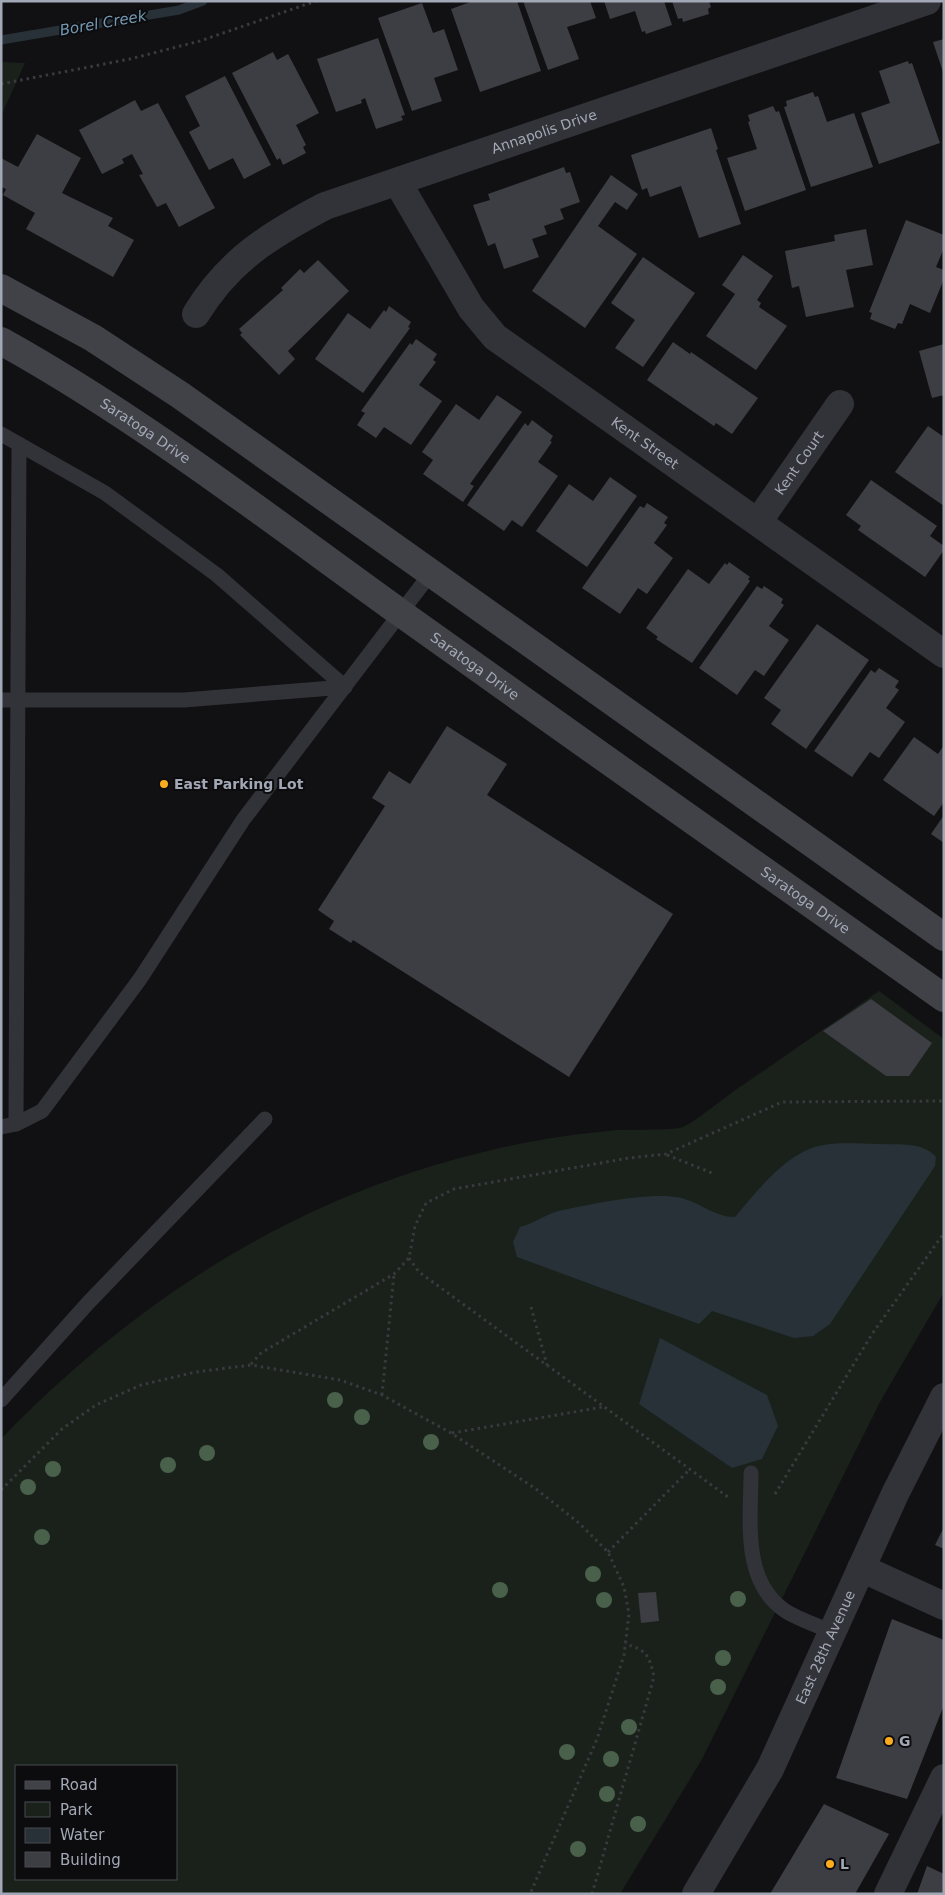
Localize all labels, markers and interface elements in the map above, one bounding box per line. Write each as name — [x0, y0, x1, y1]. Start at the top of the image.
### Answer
water label: Borel Creek — [58, 6, 149, 39]
street label: Annapolis Drive — [489, 106, 599, 157]
street label: Saratoga Drive — [97, 395, 193, 467]
street label: Kent Street — [608, 414, 682, 472]
street label: Kent Court — [771, 427, 827, 498]
street label: Saratoga Drive — [427, 629, 522, 703]
place label: East Parking Lot — [174, 776, 304, 792]
marker: East Parking Lot — [158, 778, 170, 790]
street label: Saratoga Drive — [758, 863, 853, 937]
street label: East 28th Avenue — [793, 1588, 858, 1707]
place label: G — [899, 1733, 911, 1749]
marker: G — [883, 1735, 895, 1747]
legend — [15, 1765, 178, 1880]
text: Road — [60, 1776, 98, 1794]
text: Park — [60, 1801, 93, 1819]
text: Water — [60, 1826, 105, 1844]
text: Building — [60, 1851, 121, 1869]
place label: L — [840, 1856, 849, 1872]
marker: L — [824, 1858, 836, 1870]

